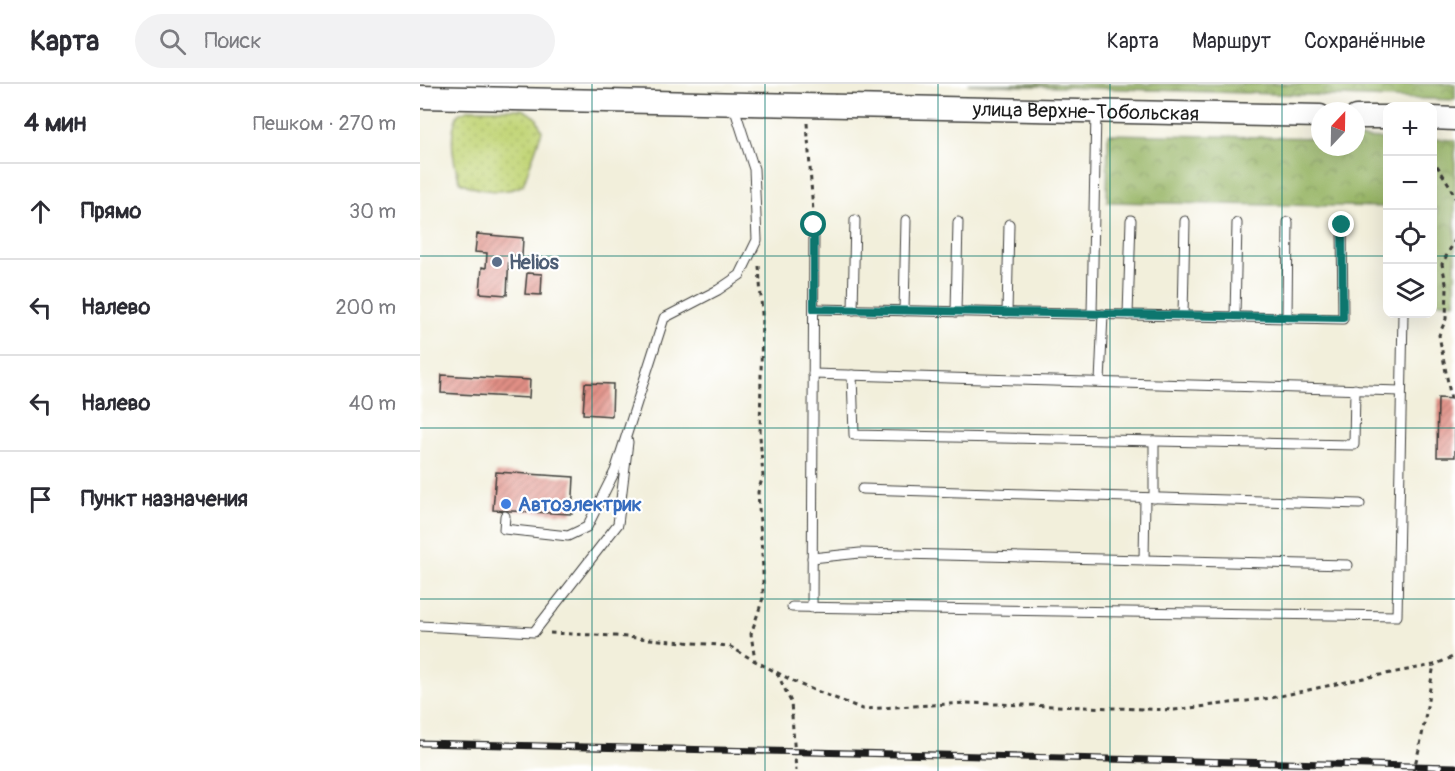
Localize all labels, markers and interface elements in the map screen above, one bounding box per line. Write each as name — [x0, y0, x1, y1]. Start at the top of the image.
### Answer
search box — [135, 14, 555, 68]
text: Карта — [30, 24, 99, 59]
icon: search — [156, 25, 189, 58]
text: Поиск — [204, 27, 262, 55]
text: Карта — [1107, 28, 1159, 55]
text: Маршрут — [1192, 28, 1271, 55]
text: Сохранённые — [1304, 28, 1425, 55]
street label: улица Верхне-Тобольская — [971, 97, 1199, 126]
north arrow — [1311, 102, 1365, 156]
map controls — [1383, 102, 1437, 318]
button: + — [1383, 102, 1437, 156]
text: 4 мин — [24, 107, 86, 139]
text: Пешком · 270 m — [253, 111, 396, 136]
button: − — [1383, 156, 1437, 210]
icon: ahead — [24, 195, 57, 228]
text: Прямо — [81, 197, 141, 225]
text: 30 m — [349, 199, 396, 224]
button: locate — [1383, 210, 1437, 264]
route start — [800, 211, 826, 237]
route end — [1328, 211, 1354, 237]
place label: Helios — [509, 250, 559, 275]
marker: Helios — [490, 255, 504, 269]
button: layers — [1383, 264, 1437, 318]
icon: left — [24, 291, 57, 324]
text: Налево — [81, 293, 150, 321]
text: 200 m — [335, 295, 396, 320]
icon: left — [24, 387, 57, 420]
text: Налево — [81, 389, 150, 417]
text: 40 m — [349, 391, 396, 416]
icon: arrive — [24, 483, 57, 516]
text: Пункт назначения — [81, 485, 248, 513]
place label: Автоэлектрик — [518, 492, 642, 517]
marker: Автоэлектрик — [499, 497, 513, 511]

